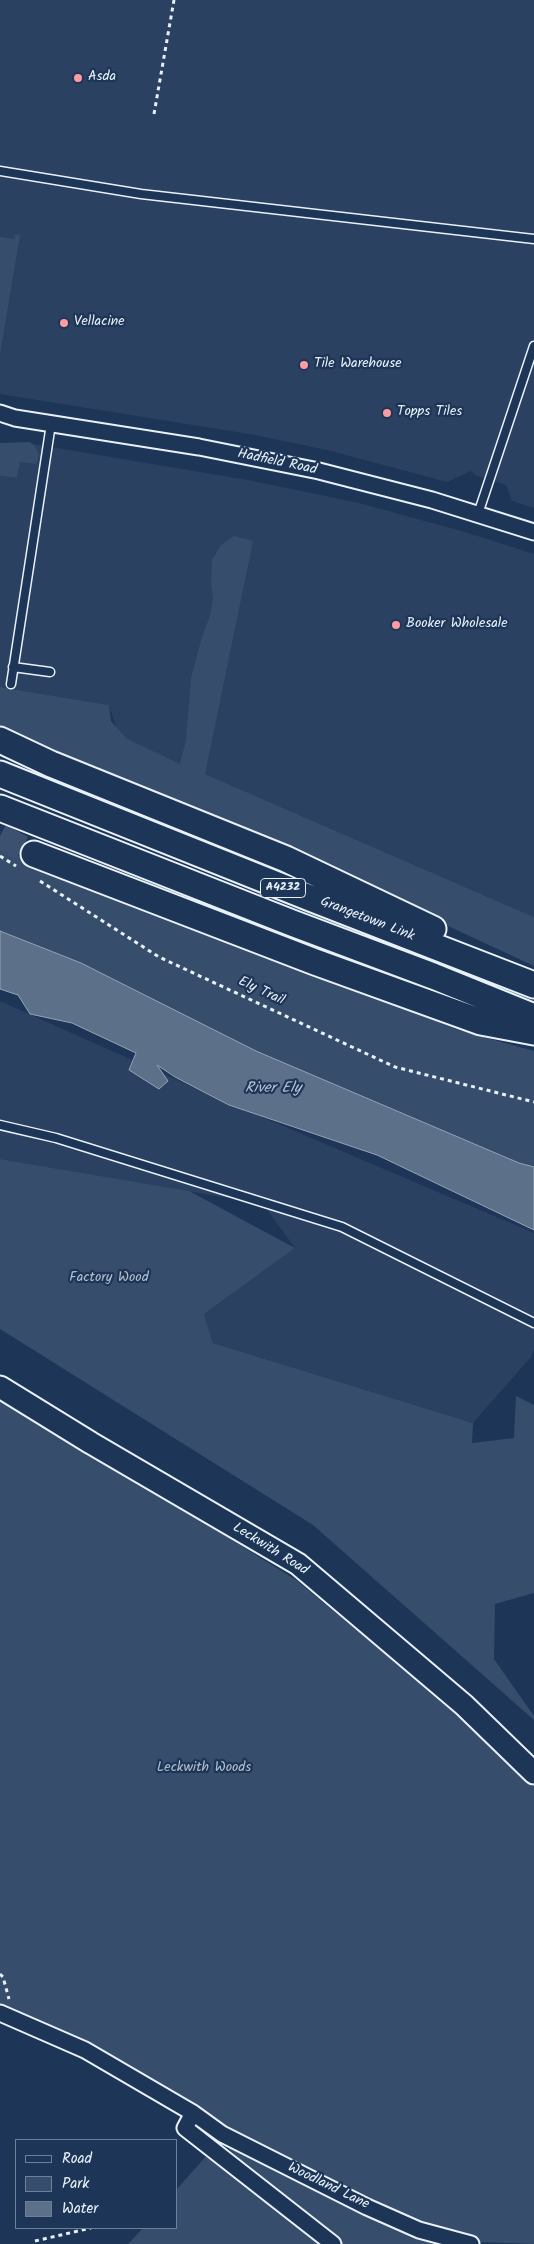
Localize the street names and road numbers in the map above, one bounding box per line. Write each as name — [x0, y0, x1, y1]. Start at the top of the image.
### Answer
street label: Hadfield Road — [236, 446, 318, 480]
road number: A4232 — [260, 878, 306, 898]
street label: Grangetown Link — [318, 894, 416, 946]
street label: Ely Trail — [235, 974, 287, 1010]
street label: Leckwith Road — [229, 1520, 311, 1580]
street label: Woodland Lane — [284, 2160, 372, 2214]

